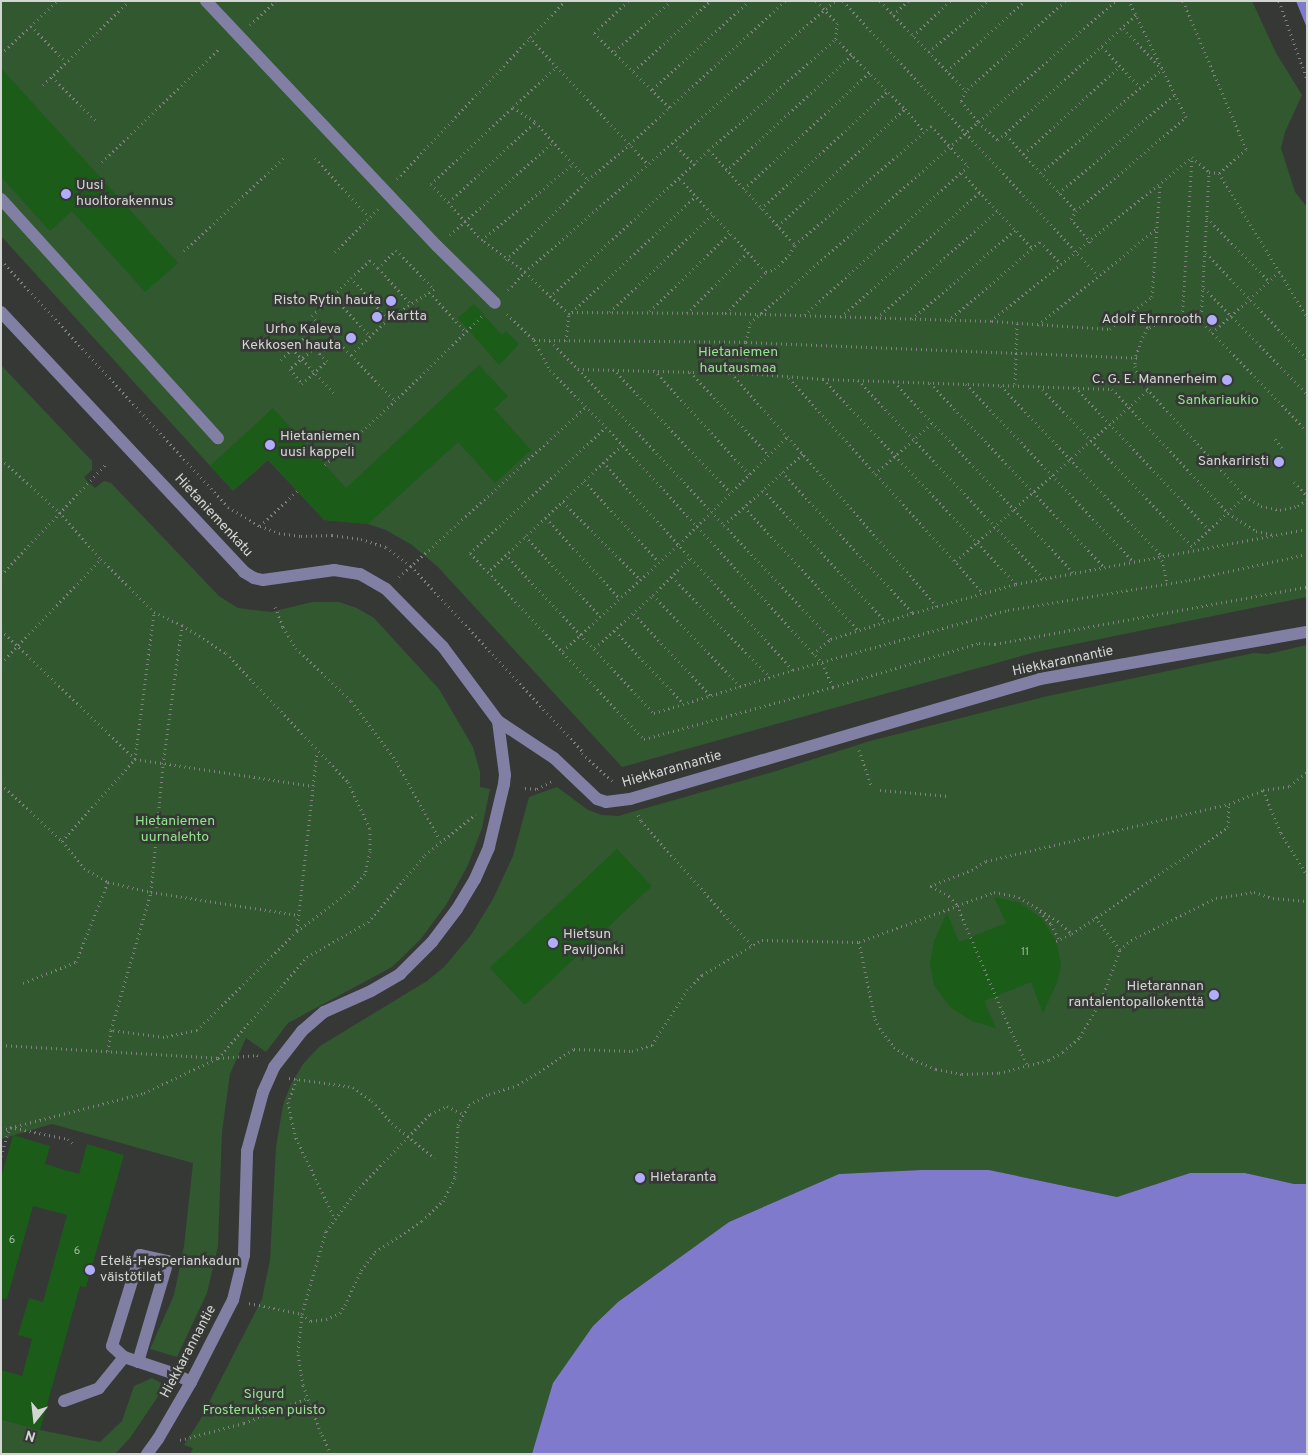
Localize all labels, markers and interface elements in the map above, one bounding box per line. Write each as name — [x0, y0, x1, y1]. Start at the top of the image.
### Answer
place label: Uusi huoltorakennus — [76, 178, 174, 210]
marker: Uusi huoltorakennus — [60, 188, 72, 200]
place label: Risto Rytin hauta — [273, 293, 381, 309]
marker: Risto Rytin hauta — [385, 295, 397, 307]
place label: Kartta — [387, 309, 427, 325]
marker: Kartta — [371, 311, 383, 323]
place label: Adolf Ehrnrooth — [1102, 312, 1202, 328]
marker: Adolf Ehrnrooth — [1206, 314, 1218, 326]
place label: Urho Kaleva Kekkosen hauta — [241, 322, 341, 354]
marker: Urho Kaleva Kekkosen hauta — [345, 332, 357, 344]
park label: Hietaniemen hautausmaa — [698, 345, 778, 378]
place label: C. G. E. Mannerheim — [1092, 372, 1217, 388]
marker: C. G. E. Mannerheim — [1221, 374, 1233, 386]
park label: Sankariaukio — [1177, 393, 1259, 409]
place label: Hietaniemen uusi kappeli — [280, 429, 360, 462]
marker: Hietaniemen uusi kappeli — [264, 439, 276, 451]
place label: Sankariristi — [1198, 454, 1269, 470]
marker: Sankariristi — [1273, 456, 1285, 468]
street label: Hietaniemenkatu — [170, 471, 256, 561]
street label: Hiekkarannantie — [1011, 643, 1115, 681]
street label: Hiekkarannantie — [620, 748, 724, 792]
park label: Hietaniemen uurnalehto — [135, 814, 215, 846]
place label: Hietsun Paviljonki — [563, 927, 624, 960]
marker: Hietsun Paviljonki — [547, 937, 559, 949]
house number: 11 — [1021, 945, 1029, 959]
place label: Hietarannan rantalentopallokenttä — [1069, 979, 1204, 1012]
marker: Hietarannan rantalentopallokenttä — [1208, 989, 1220, 1001]
place label: Hietaranta — [650, 1170, 716, 1186]
marker: Hietaranta — [634, 1172, 646, 1184]
house number: 6 — [9, 1233, 15, 1247]
house number: 6 — [74, 1244, 80, 1258]
place label: Etelä-Hesperiankadun väistötilat — [100, 1254, 240, 1286]
marker: Etelä-Hesperiankadun väistötilat — [84, 1264, 96, 1276]
street label: Hiekkarannantie — [157, 1303, 221, 1401]
park label: Sigurd Frosteruksen puisto — [202, 1387, 326, 1420]
north arrow — [10, 1395, 60, 1445]
text: N — [24, 1425, 38, 1444]

